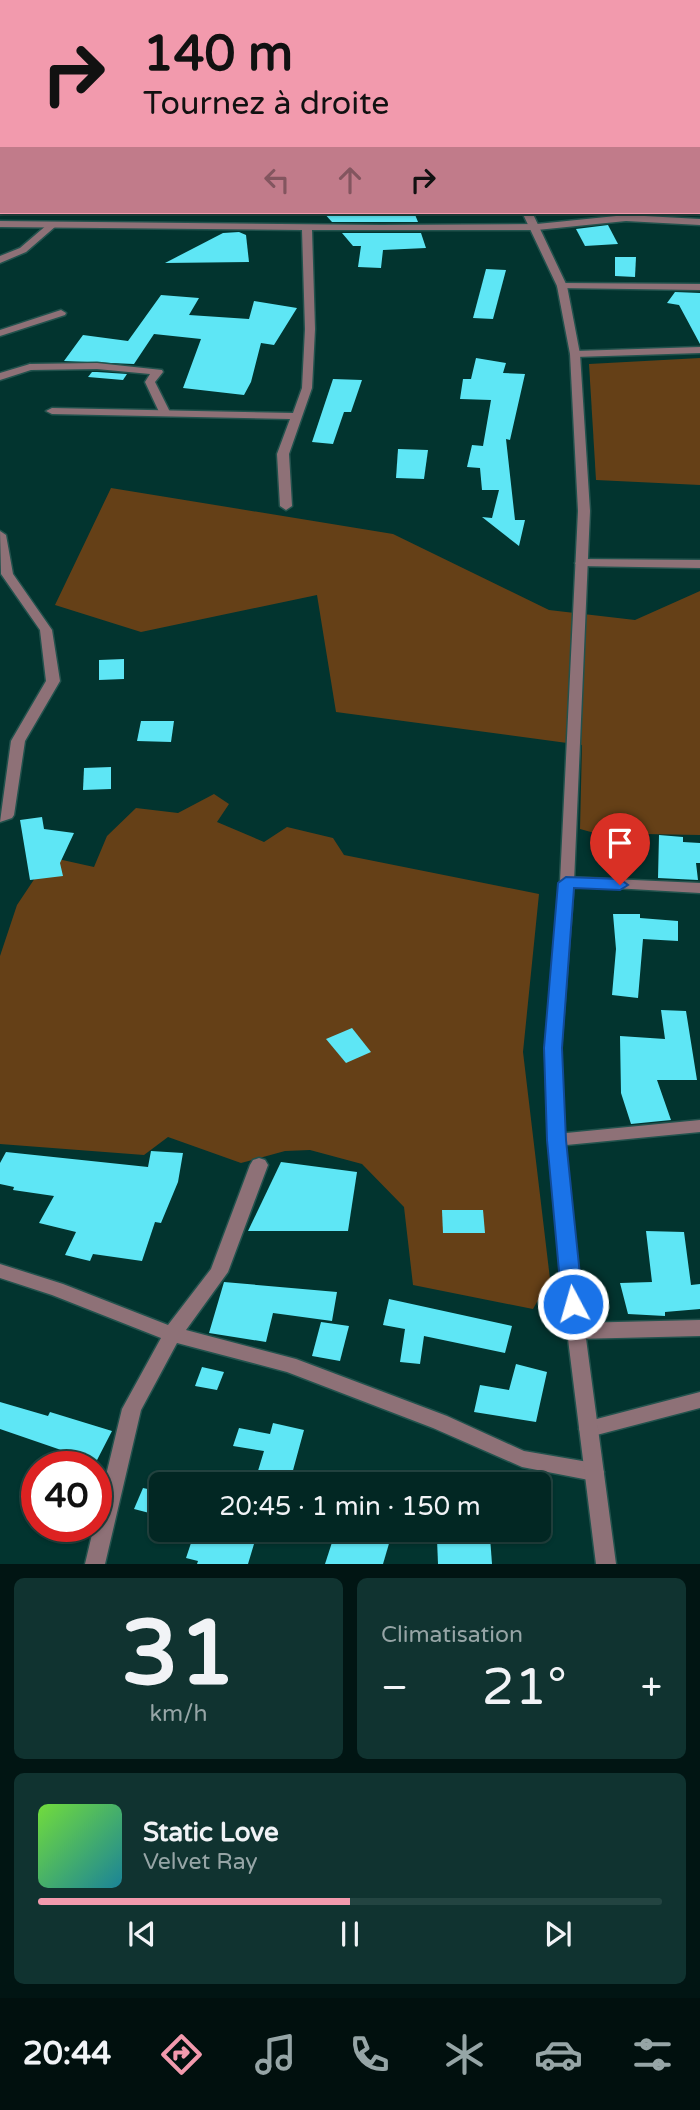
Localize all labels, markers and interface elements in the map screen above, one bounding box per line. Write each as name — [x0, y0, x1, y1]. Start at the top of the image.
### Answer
text: 140 m — [143, 25, 293, 84]
icon: right — [28, 28, 119, 119]
text: Tournez à droite — [143, 85, 389, 123]
icon: left — [258, 161, 296, 199]
icon: ahead — [331, 161, 369, 199]
icon: right — [404, 161, 442, 199]
pin — [590, 813, 650, 885]
icon: arrive — [601, 824, 639, 862]
position arrow — [536, 1267, 610, 1341]
speed limit sign: 40 — [21, 1451, 112, 1542]
text: 20:45 · 1 min · 150 m — [219, 1491, 481, 1522]
text: 31 — [121, 1599, 236, 1709]
text: Climatisation — [381, 1621, 523, 1649]
text: 21° — [482, 1656, 567, 1719]
text: − — [381, 1665, 408, 1711]
text: + — [641, 1665, 662, 1711]
text: km/h — [150, 1700, 207, 1728]
text: Static Love — [143, 1817, 279, 1848]
text: Velvet Ray — [143, 1848, 258, 1876]
icon: previous — [123, 1915, 161, 1953]
icon: pause — [331, 1915, 369, 1953]
icon: next — [539, 1915, 577, 1953]
icon: directions — [157, 2030, 206, 2079]
icon: music — [251, 2030, 300, 2079]
icon: phone — [345, 2030, 394, 2079]
icon: climate — [440, 2030, 489, 2079]
icon: car — [534, 2030, 583, 2079]
icon: filters — [628, 2030, 677, 2079]
text: 20:44 — [23, 2035, 111, 2073]

